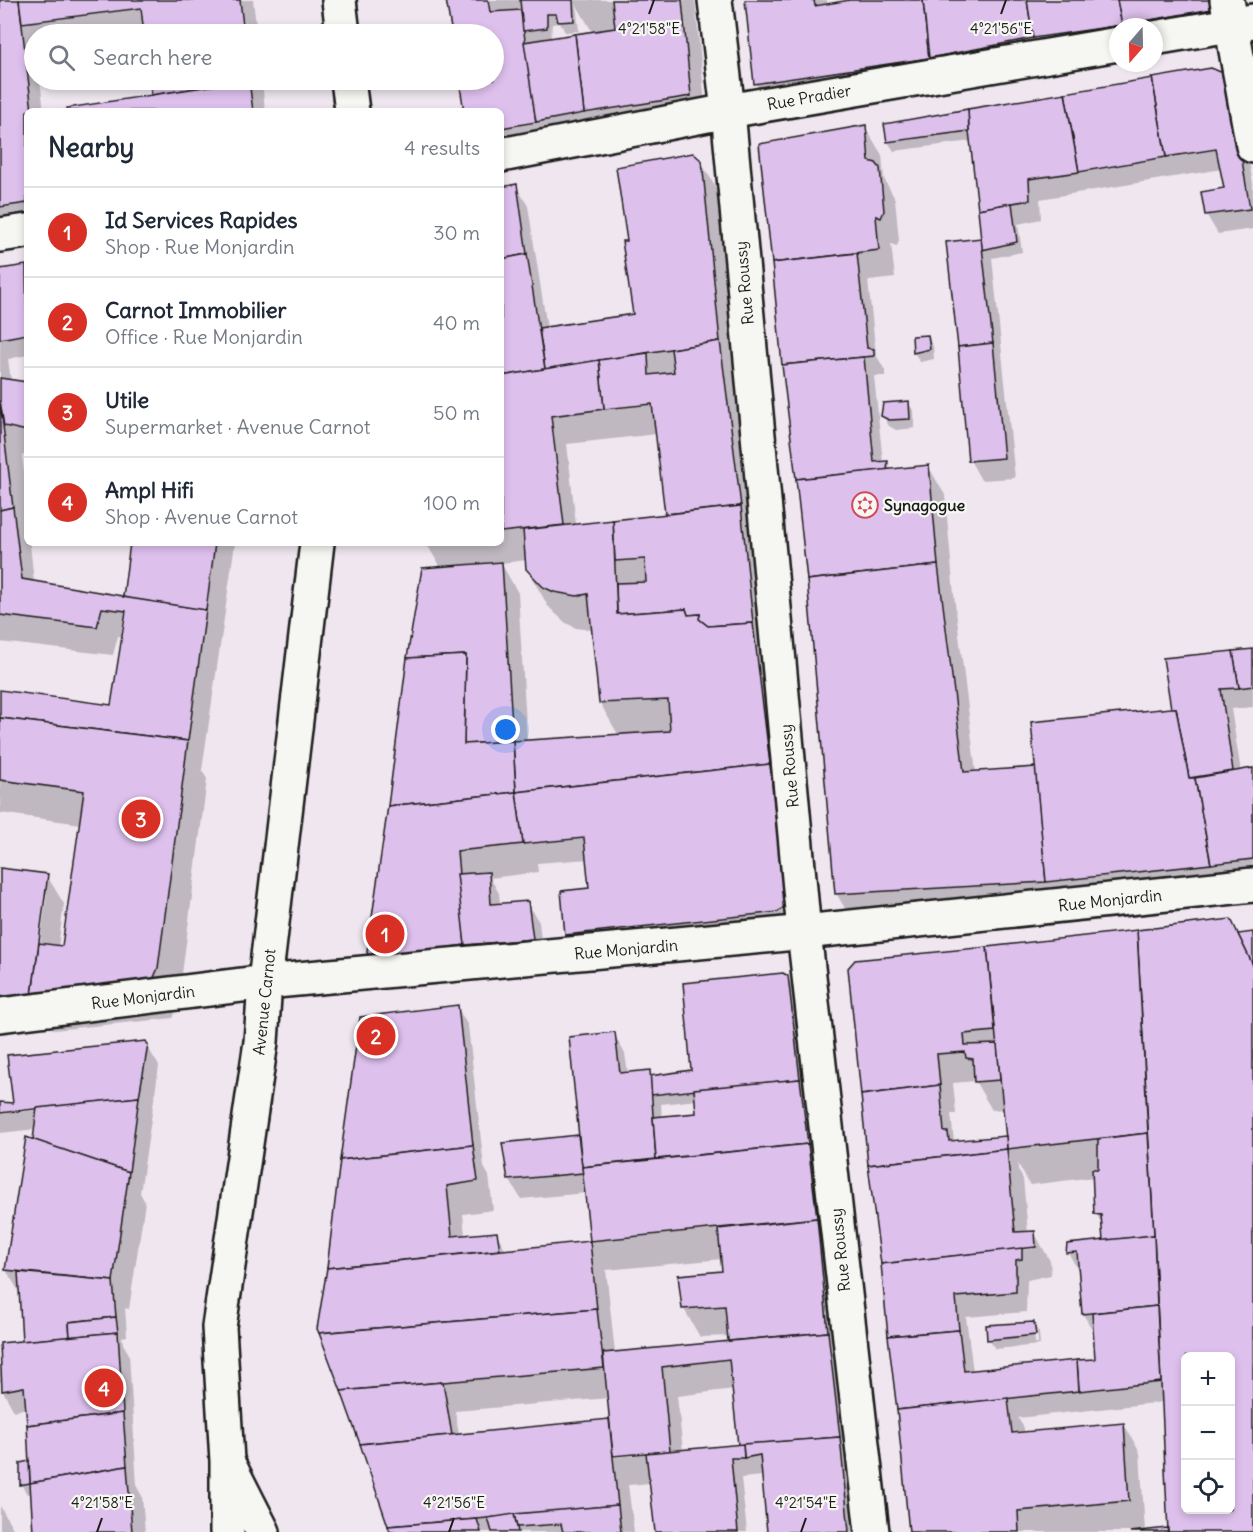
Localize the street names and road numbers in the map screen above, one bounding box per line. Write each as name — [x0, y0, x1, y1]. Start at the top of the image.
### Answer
street label: Rue Pradier — [765, 80, 853, 114]
street label: Rue Roussy — [730, 240, 758, 326]
street label: Rue Roussy — [775, 723, 803, 809]
street label: Rue Monjardin — [1057, 885, 1163, 915]
street label: Rue Monjardin — [573, 934, 679, 964]
street label: Avenue Carnot — [248, 947, 280, 1056]
street label: Rue Monjardin — [90, 981, 196, 1013]
street label: Rue Roussy — [826, 1207, 854, 1293]

